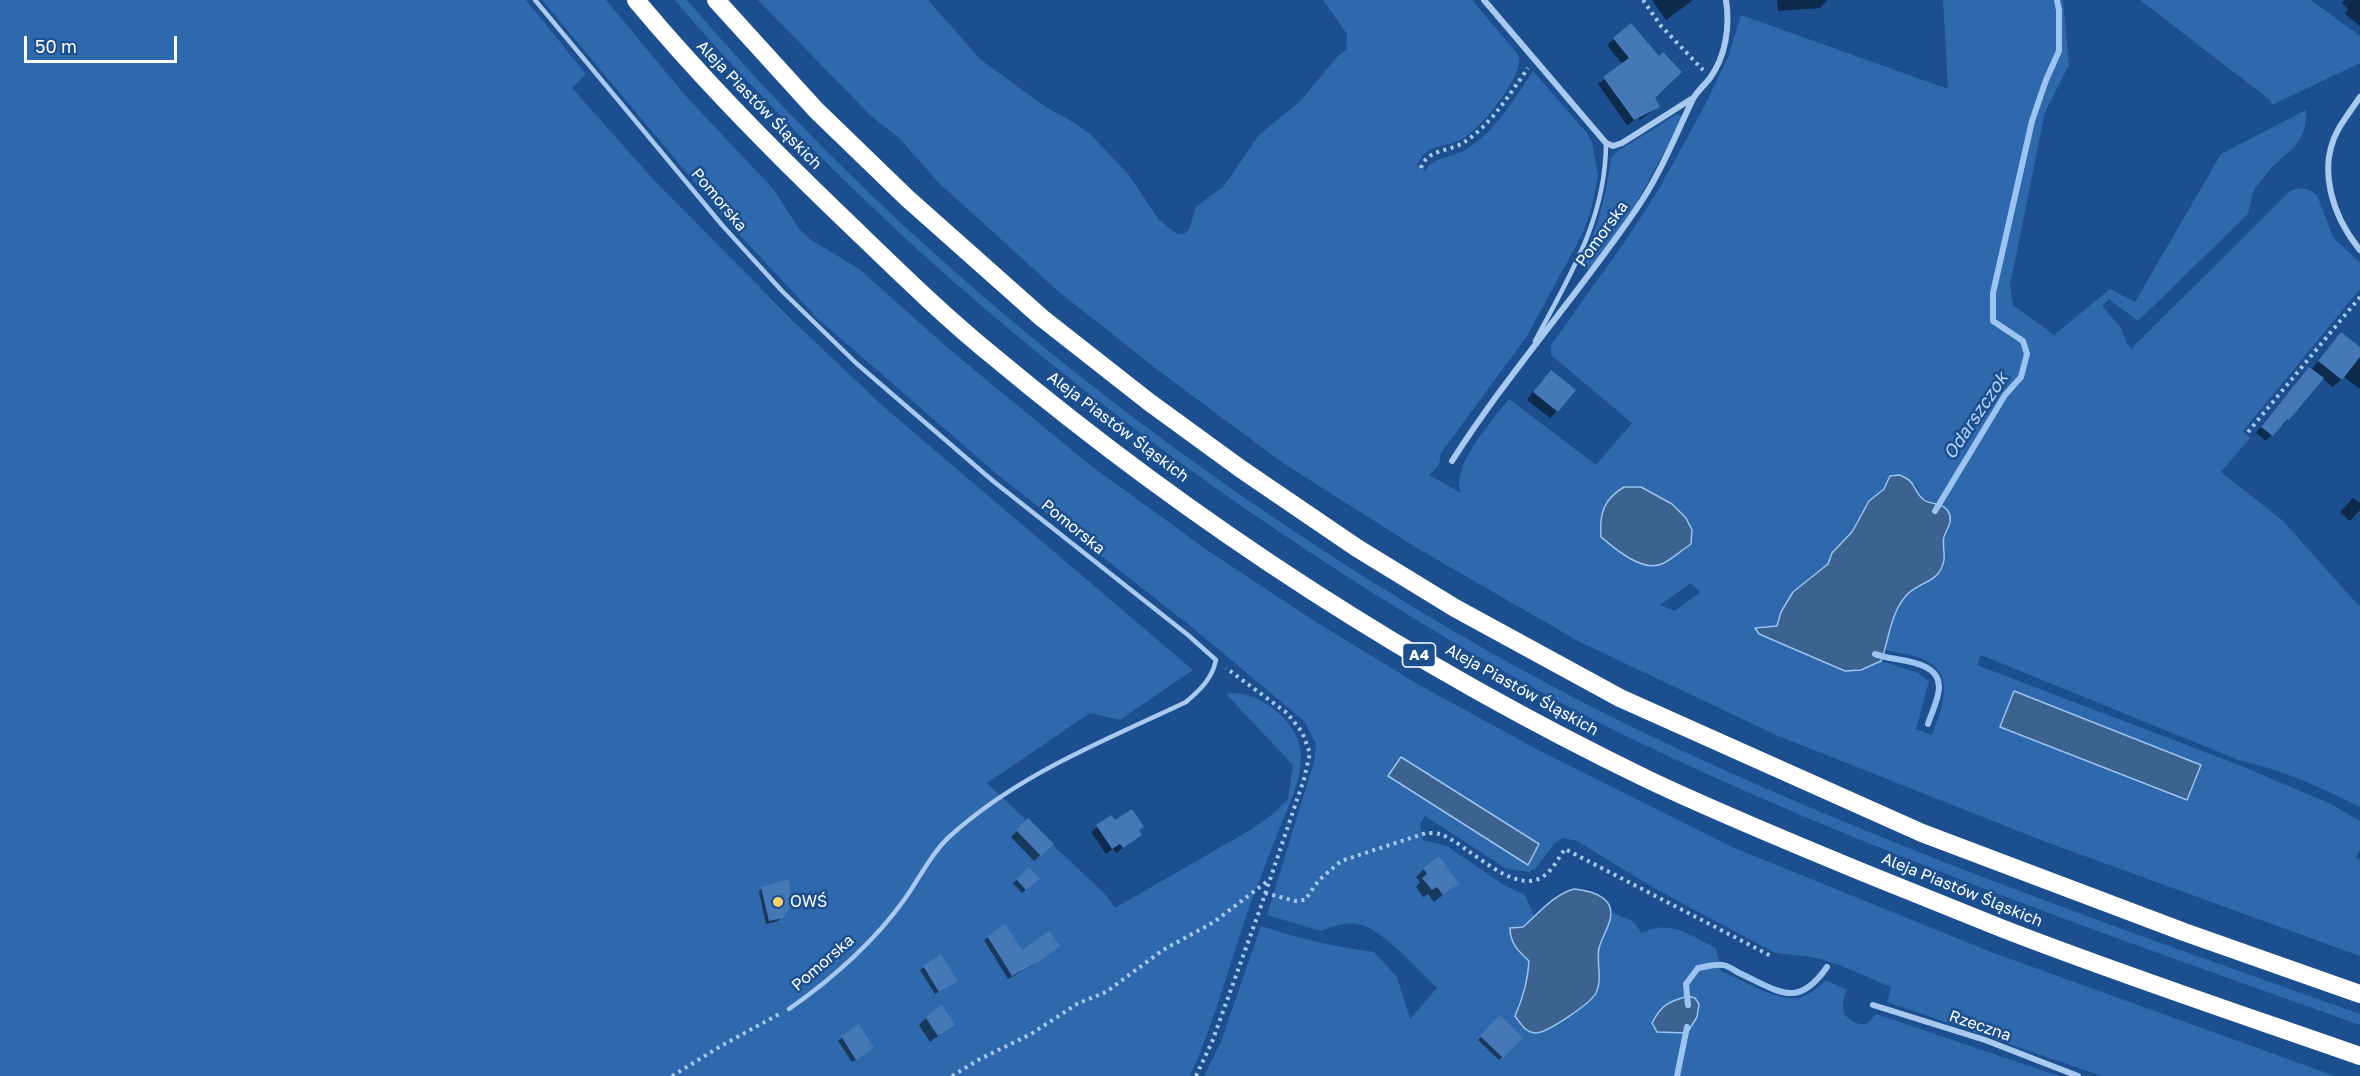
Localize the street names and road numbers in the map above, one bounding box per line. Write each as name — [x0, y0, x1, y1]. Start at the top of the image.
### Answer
street label: Aleja Piastów Śląskich — [692, 37, 826, 173]
street label: Pomorska — [687, 165, 751, 235]
street label: Pomorska — [1572, 197, 1632, 271]
street label: Aleja Piastów Śląskich — [1044, 368, 1192, 486]
street label: Pomorska — [1037, 496, 1109, 558]
street label: Aleja Piastów Śląskich — [1442, 640, 1602, 740]
road number: A4 — [1402, 643, 1436, 667]
street label: Aleja Piastów Śląskich — [1879, 849, 2045, 931]
street label: Pomorska — [788, 931, 858, 995]
street label: Rzeczna — [1947, 1006, 2013, 1046]

